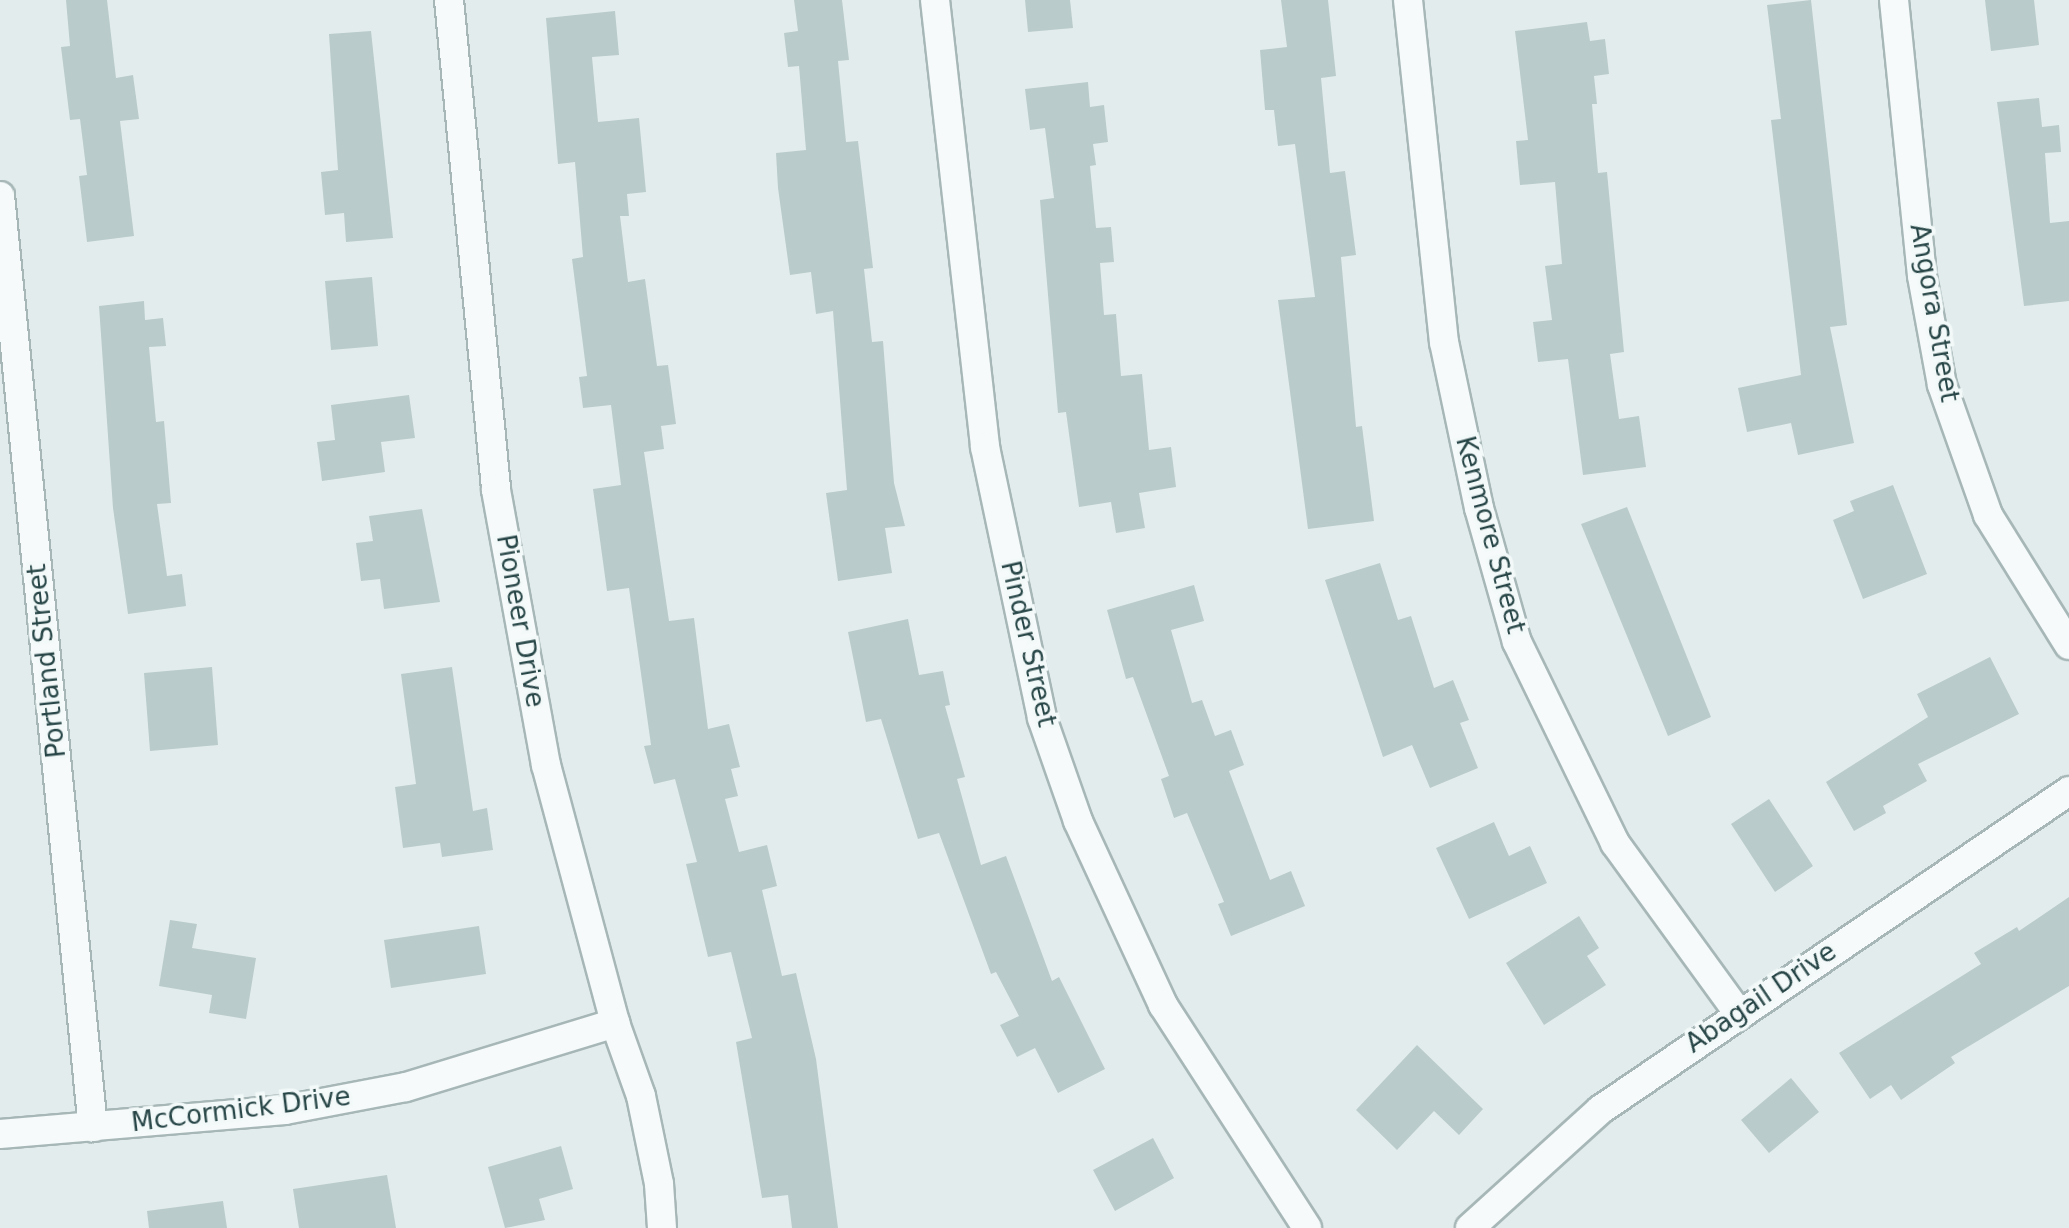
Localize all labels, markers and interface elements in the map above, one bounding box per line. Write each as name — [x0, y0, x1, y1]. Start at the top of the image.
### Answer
street label: Angora Street — [1903, 221, 1965, 405]
street label: Kenmore Street — [1449, 433, 1531, 637]
street label: Pioneer Drive — [489, 532, 551, 710]
street label: Pinder Street — [994, 558, 1062, 730]
street label: Portland Street — [21, 562, 73, 760]
street label: Abagail Drive — [1680, 936, 1842, 1060]
street label: McCormick Drive — [130, 1081, 352, 1139]

